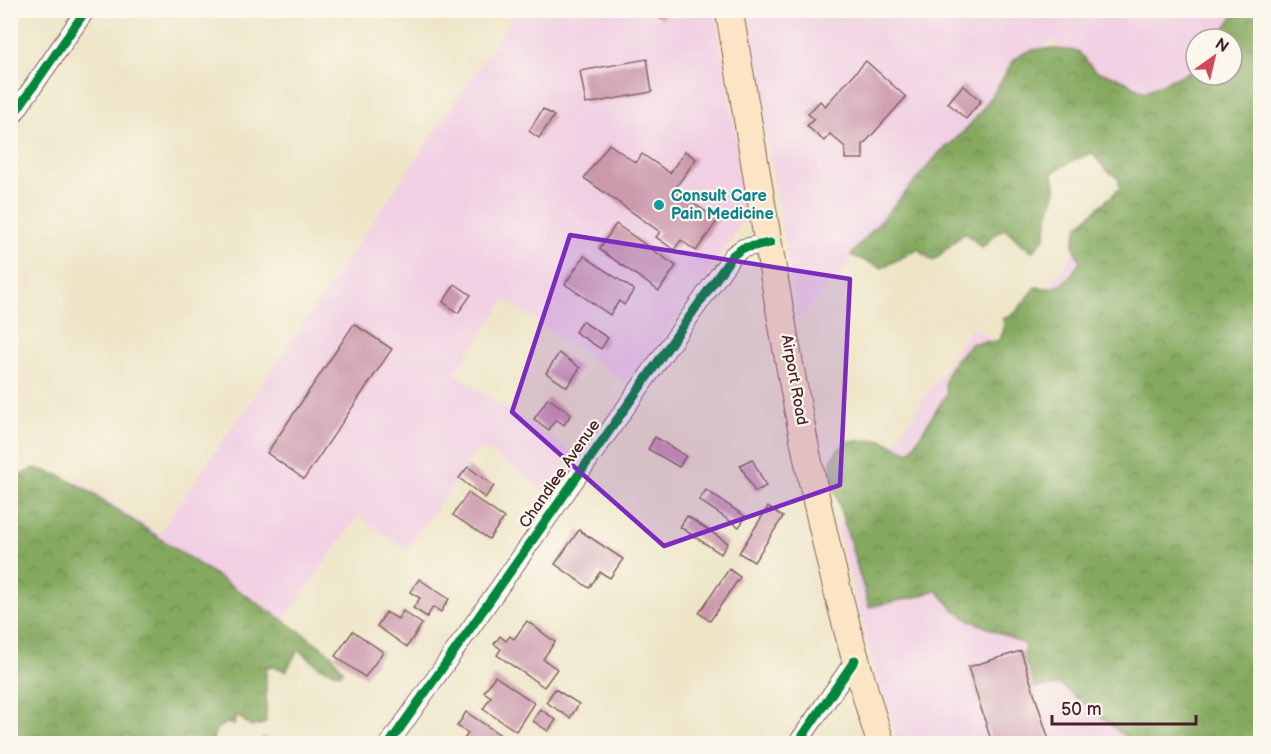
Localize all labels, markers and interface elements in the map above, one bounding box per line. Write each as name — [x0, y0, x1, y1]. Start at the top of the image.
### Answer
north arrow — [1184, 27, 1244, 87]
text: N — [1211, 35, 1232, 57]
place label: Consult Care Pain Medicine — [671, 187, 774, 224]
marker: Consult Care Pain Medicine — [652, 198, 666, 212]
street label: Airport Road — [777, 333, 811, 427]
street label: Chandlee Avenue — [516, 416, 605, 532]
scale bar — [1052, 688, 1196, 726]
text: 50 m — [1061, 699, 1102, 720]

